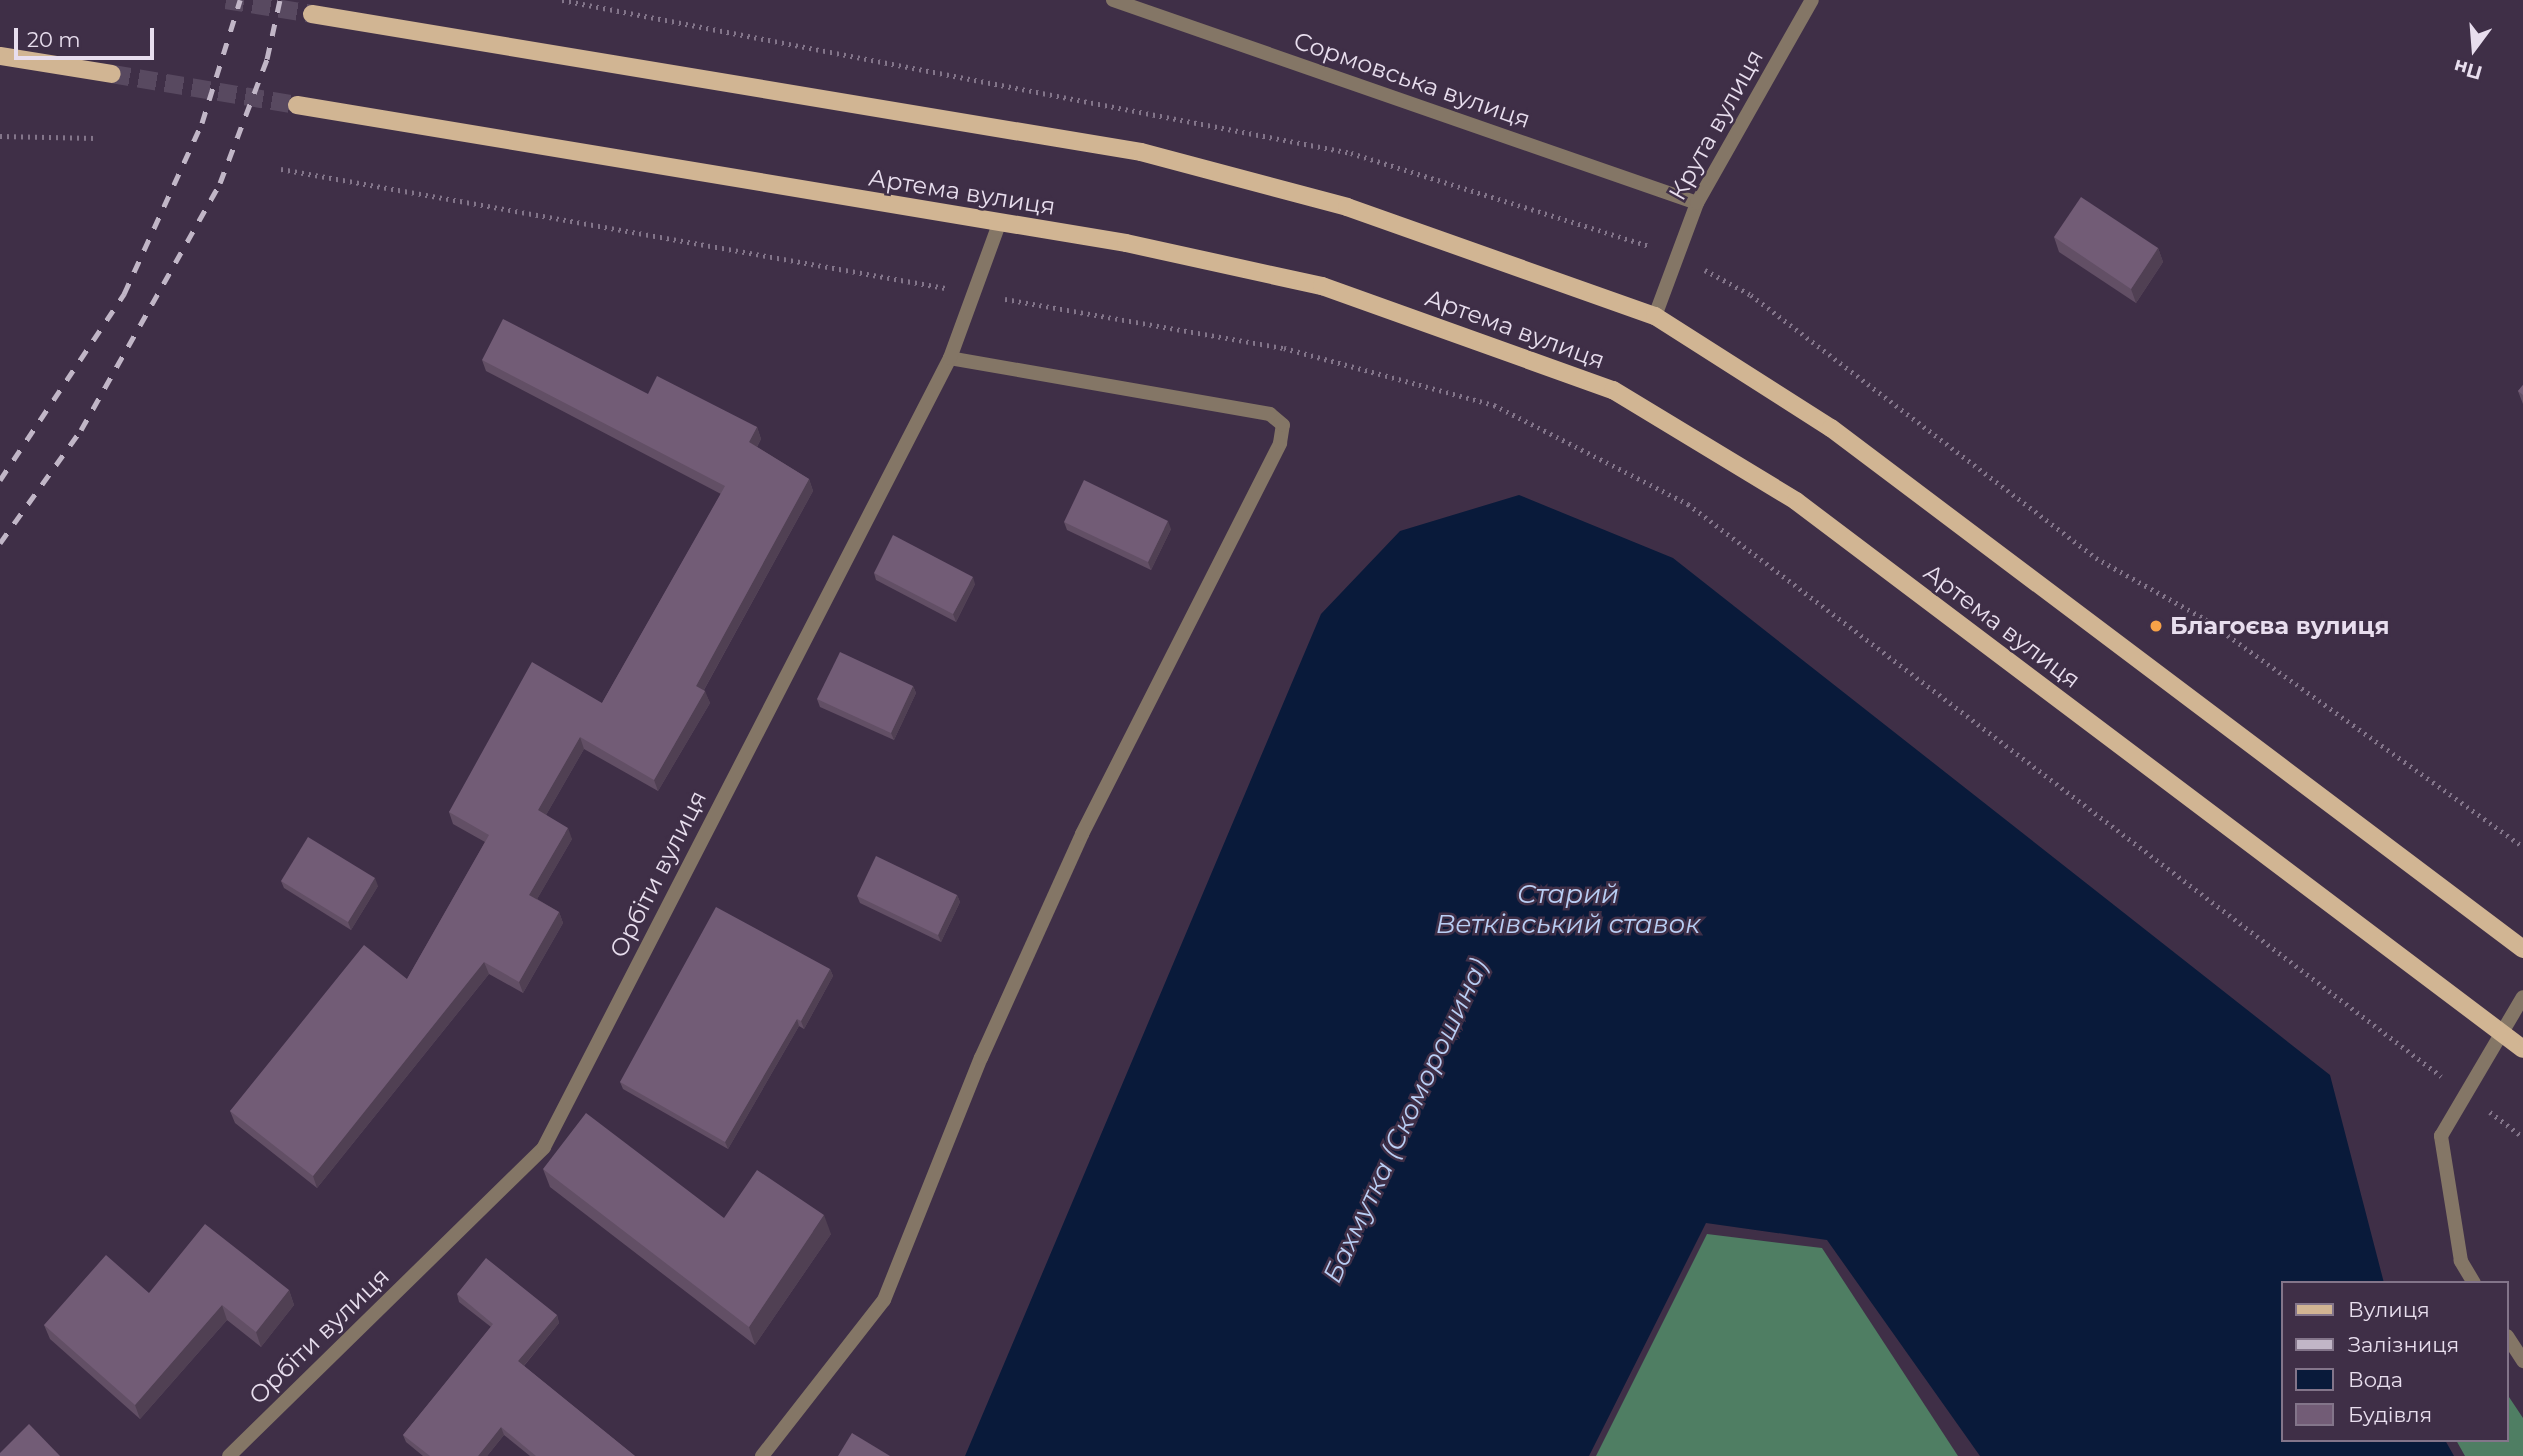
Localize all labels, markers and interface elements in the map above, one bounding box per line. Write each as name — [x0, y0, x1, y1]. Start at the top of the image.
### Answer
scale bar — [18, 14, 158, 58]
north arrow — [2439, 14, 2509, 84]
street label: Сормовська вулиця — [1290, 26, 1534, 134]
text: 20 m — [27, 27, 81, 52]
street label: Крута вулиця — [1663, 45, 1769, 205]
text: Пн — [2451, 55, 2485, 85]
street label: Артема вулиця — [867, 163, 1057, 221]
street label: Артема вулиця — [1421, 283, 1609, 375]
street label: Артема вулиця — [1918, 558, 2086, 694]
place label: Благоєва вулиця — [2170, 612, 2390, 640]
marker: Благоєва вулиця — [2148, 618, 2164, 634]
street label: Орбіти вулиця — [604, 786, 712, 962]
water label: Старий Ветківський ставок — [1436, 879, 1700, 940]
water label: Бахмутка (Скоморошина) — [1317, 954, 1495, 1288]
street label: Орбіти вулиця — [243, 1262, 395, 1410]
legend — [2282, 1281, 2509, 1442]
text: Вулиця — [2348, 1297, 2430, 1322]
text: Залізниця — [2348, 1332, 2459, 1357]
text: Вода — [2348, 1367, 2403, 1392]
text: Будівля — [2348, 1402, 2432, 1427]

